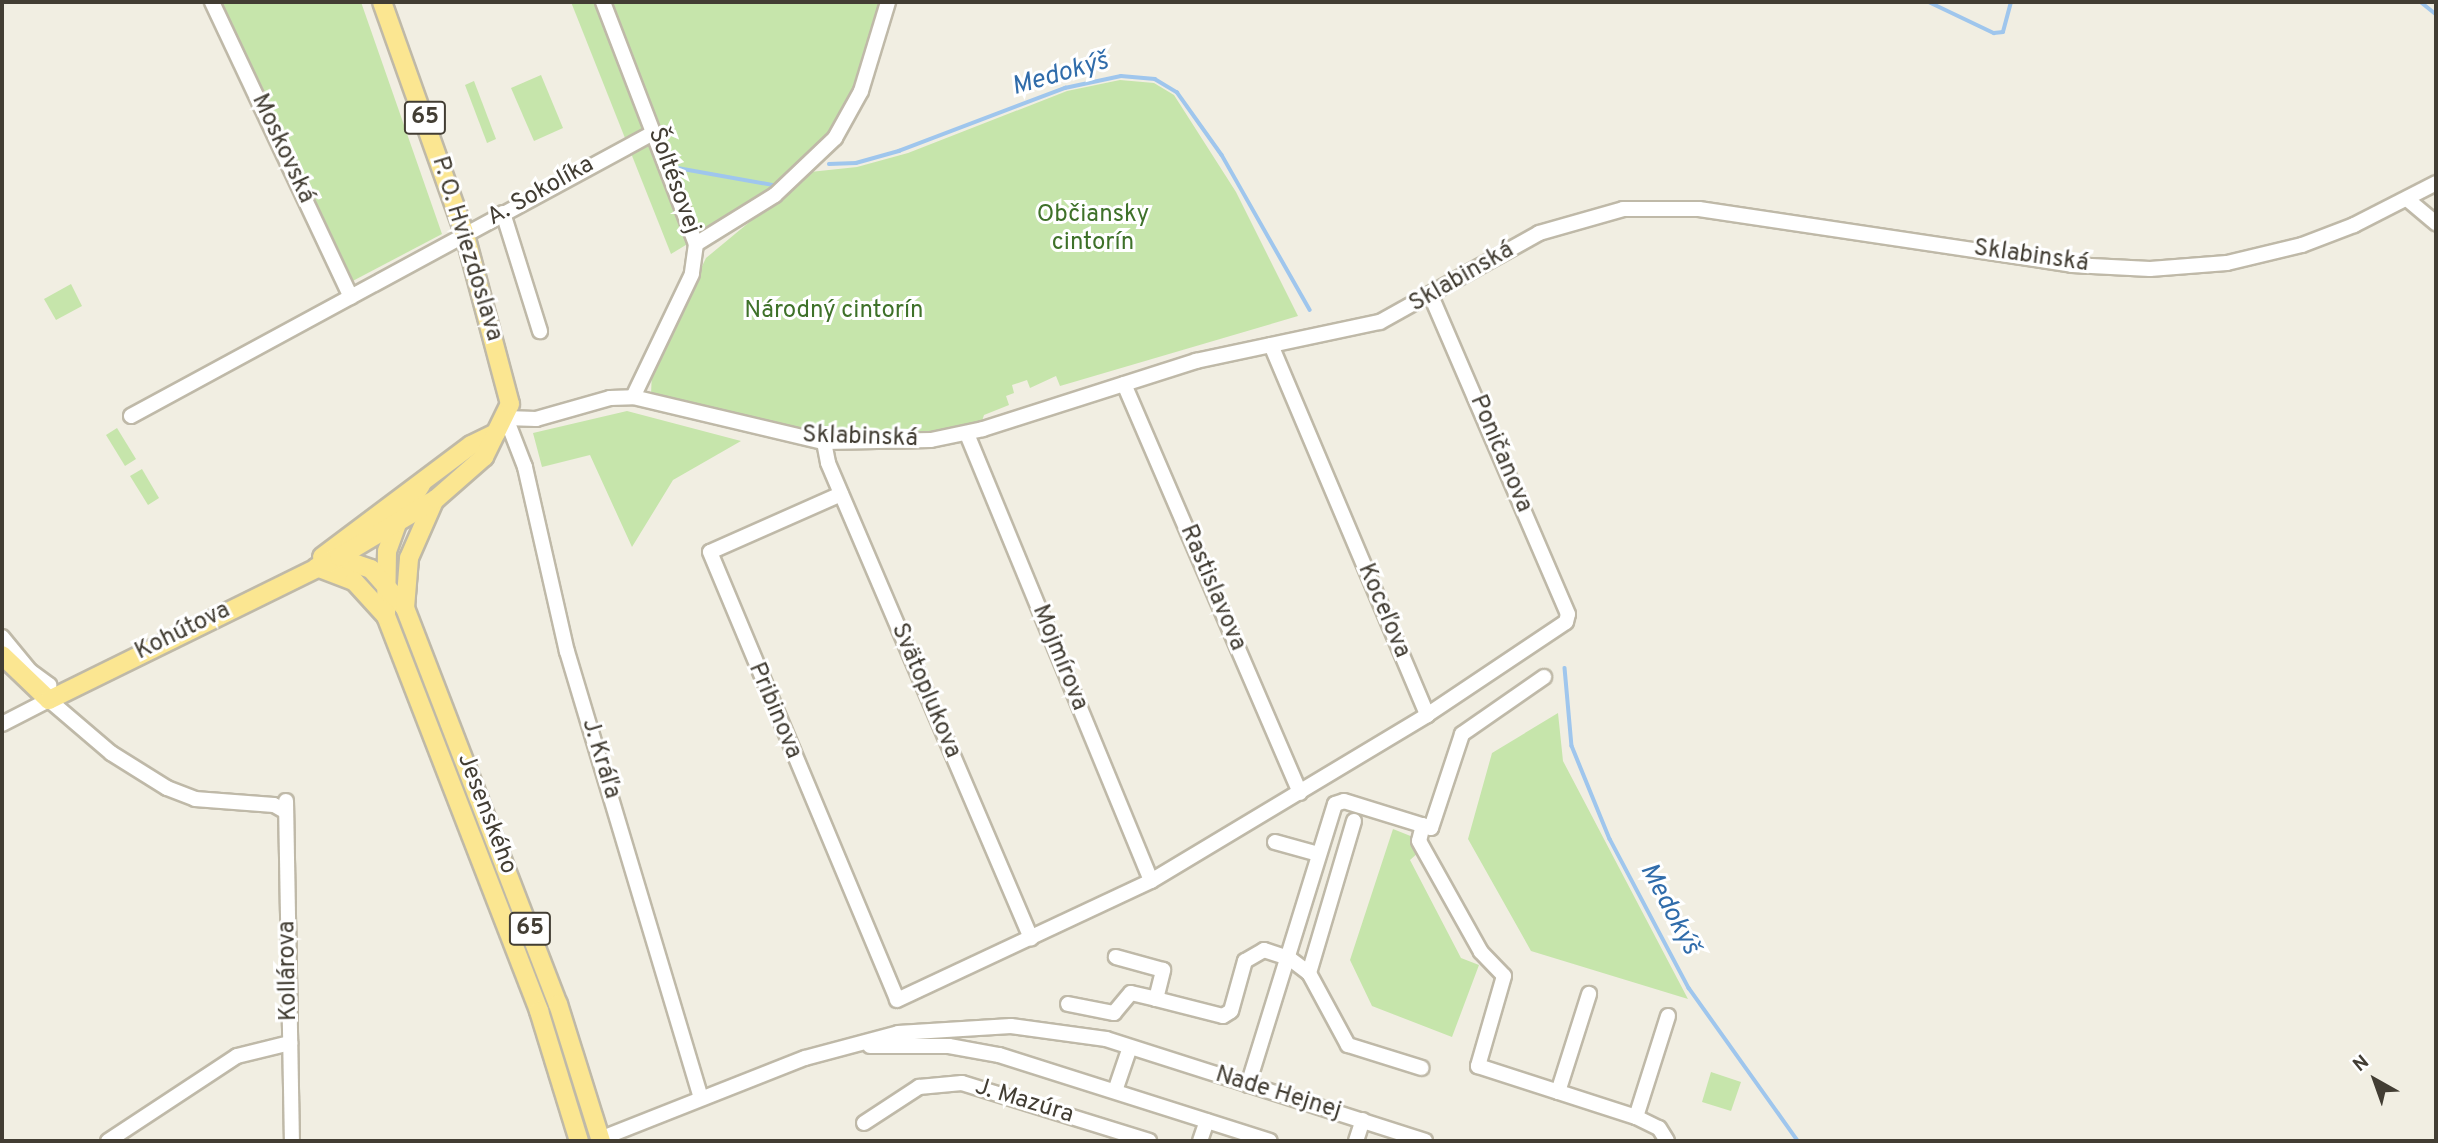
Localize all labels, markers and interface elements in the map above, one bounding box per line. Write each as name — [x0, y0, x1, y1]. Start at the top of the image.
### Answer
water label: Medokýš — [1008, 46, 1112, 104]
street label: Moskovská — [244, 90, 320, 208]
road number: 65 — [402, 99, 448, 138]
street label: Šoltésovej — [641, 124, 705, 238]
street label: A. Sokolíka — [483, 151, 599, 233]
street label: P. O. Hviezdoslava — [424, 153, 508, 345]
park label: Občiansky cintorín — [1037, 202, 1149, 258]
street label: Sklabinská — [1972, 235, 2090, 279]
street label: Sklabinská — [1405, 237, 1519, 319]
park label: Národný cintorín — [744, 298, 924, 326]
street label: Poničanova — [1462, 391, 1538, 517]
street label: Sklabinská — [802, 422, 918, 454]
street label: Rastislavova — [1173, 521, 1251, 655]
street label: Koceľova — [1350, 560, 1416, 662]
street label: Kohútova — [131, 597, 235, 667]
street label: Mojmírova — [1025, 601, 1093, 715]
street label: Svätoplukova — [884, 619, 966, 763]
street label: Pribinova — [741, 659, 807, 763]
street label: J. Kráľa — [574, 715, 626, 803]
street label: Jesenského — [450, 750, 522, 878]
water label: Medokýš — [1632, 858, 1706, 960]
road number: 65 — [507, 910, 553, 948]
street label: Kollárova — [274, 921, 304, 1021]
north arrow — [2340, 1045, 2410, 1115]
text: N — [2349, 1050, 2374, 1077]
street label: Nade Hejnej — [1212, 1061, 1344, 1127]
street label: J. Mazúra — [971, 1073, 1077, 1131]

